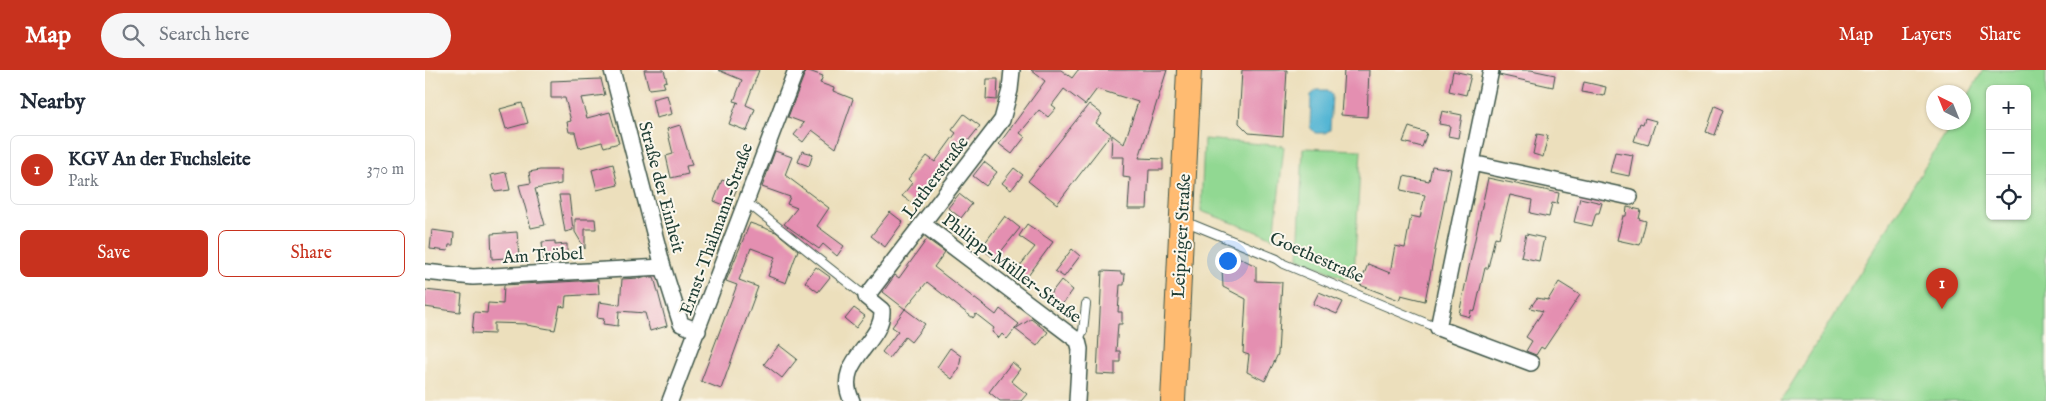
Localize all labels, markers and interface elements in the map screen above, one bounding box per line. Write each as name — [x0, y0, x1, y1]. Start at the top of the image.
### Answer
search box — [101, 13, 451, 58]
text: Map — [25, 20, 71, 51]
icon: search — [119, 21, 147, 49]
text: Search here — [159, 23, 250, 47]
text: Map — [1839, 24, 1873, 47]
text: Layers — [1901, 24, 1952, 47]
text: Share — [1980, 24, 2021, 47]
north arrow — [1926, 85, 1971, 130]
map controls — [1986, 85, 2031, 220]
button: + — [1986, 85, 2031, 130]
text: Nearby — [20, 89, 85, 116]
street label: Straße der Einheit — [632, 119, 689, 256]
button: − — [1986, 130, 2031, 175]
street label: Lutherstraße — [898, 132, 975, 224]
street label: Ernst-Thälmann-Straße — [676, 140, 759, 319]
text: KGV An der Fuchsleite — [68, 148, 251, 172]
text: 1 — [34, 160, 40, 180]
text: 370 m — [367, 160, 404, 180]
text: Park — [68, 172, 98, 192]
street label: Leipziger Straße — [1168, 173, 1197, 299]
button: locate — [1986, 175, 2031, 220]
street label: Philipp-Müller-Straße — [937, 209, 1085, 329]
street label: Goethestraße — [1266, 227, 1367, 289]
button: Save — [20, 230, 208, 277]
button: Share — [218, 230, 405, 277]
street label: Am Tröbel — [501, 243, 584, 270]
your location — [1215, 248, 1241, 274]
pin: 1 — [1926, 268, 1958, 309]

